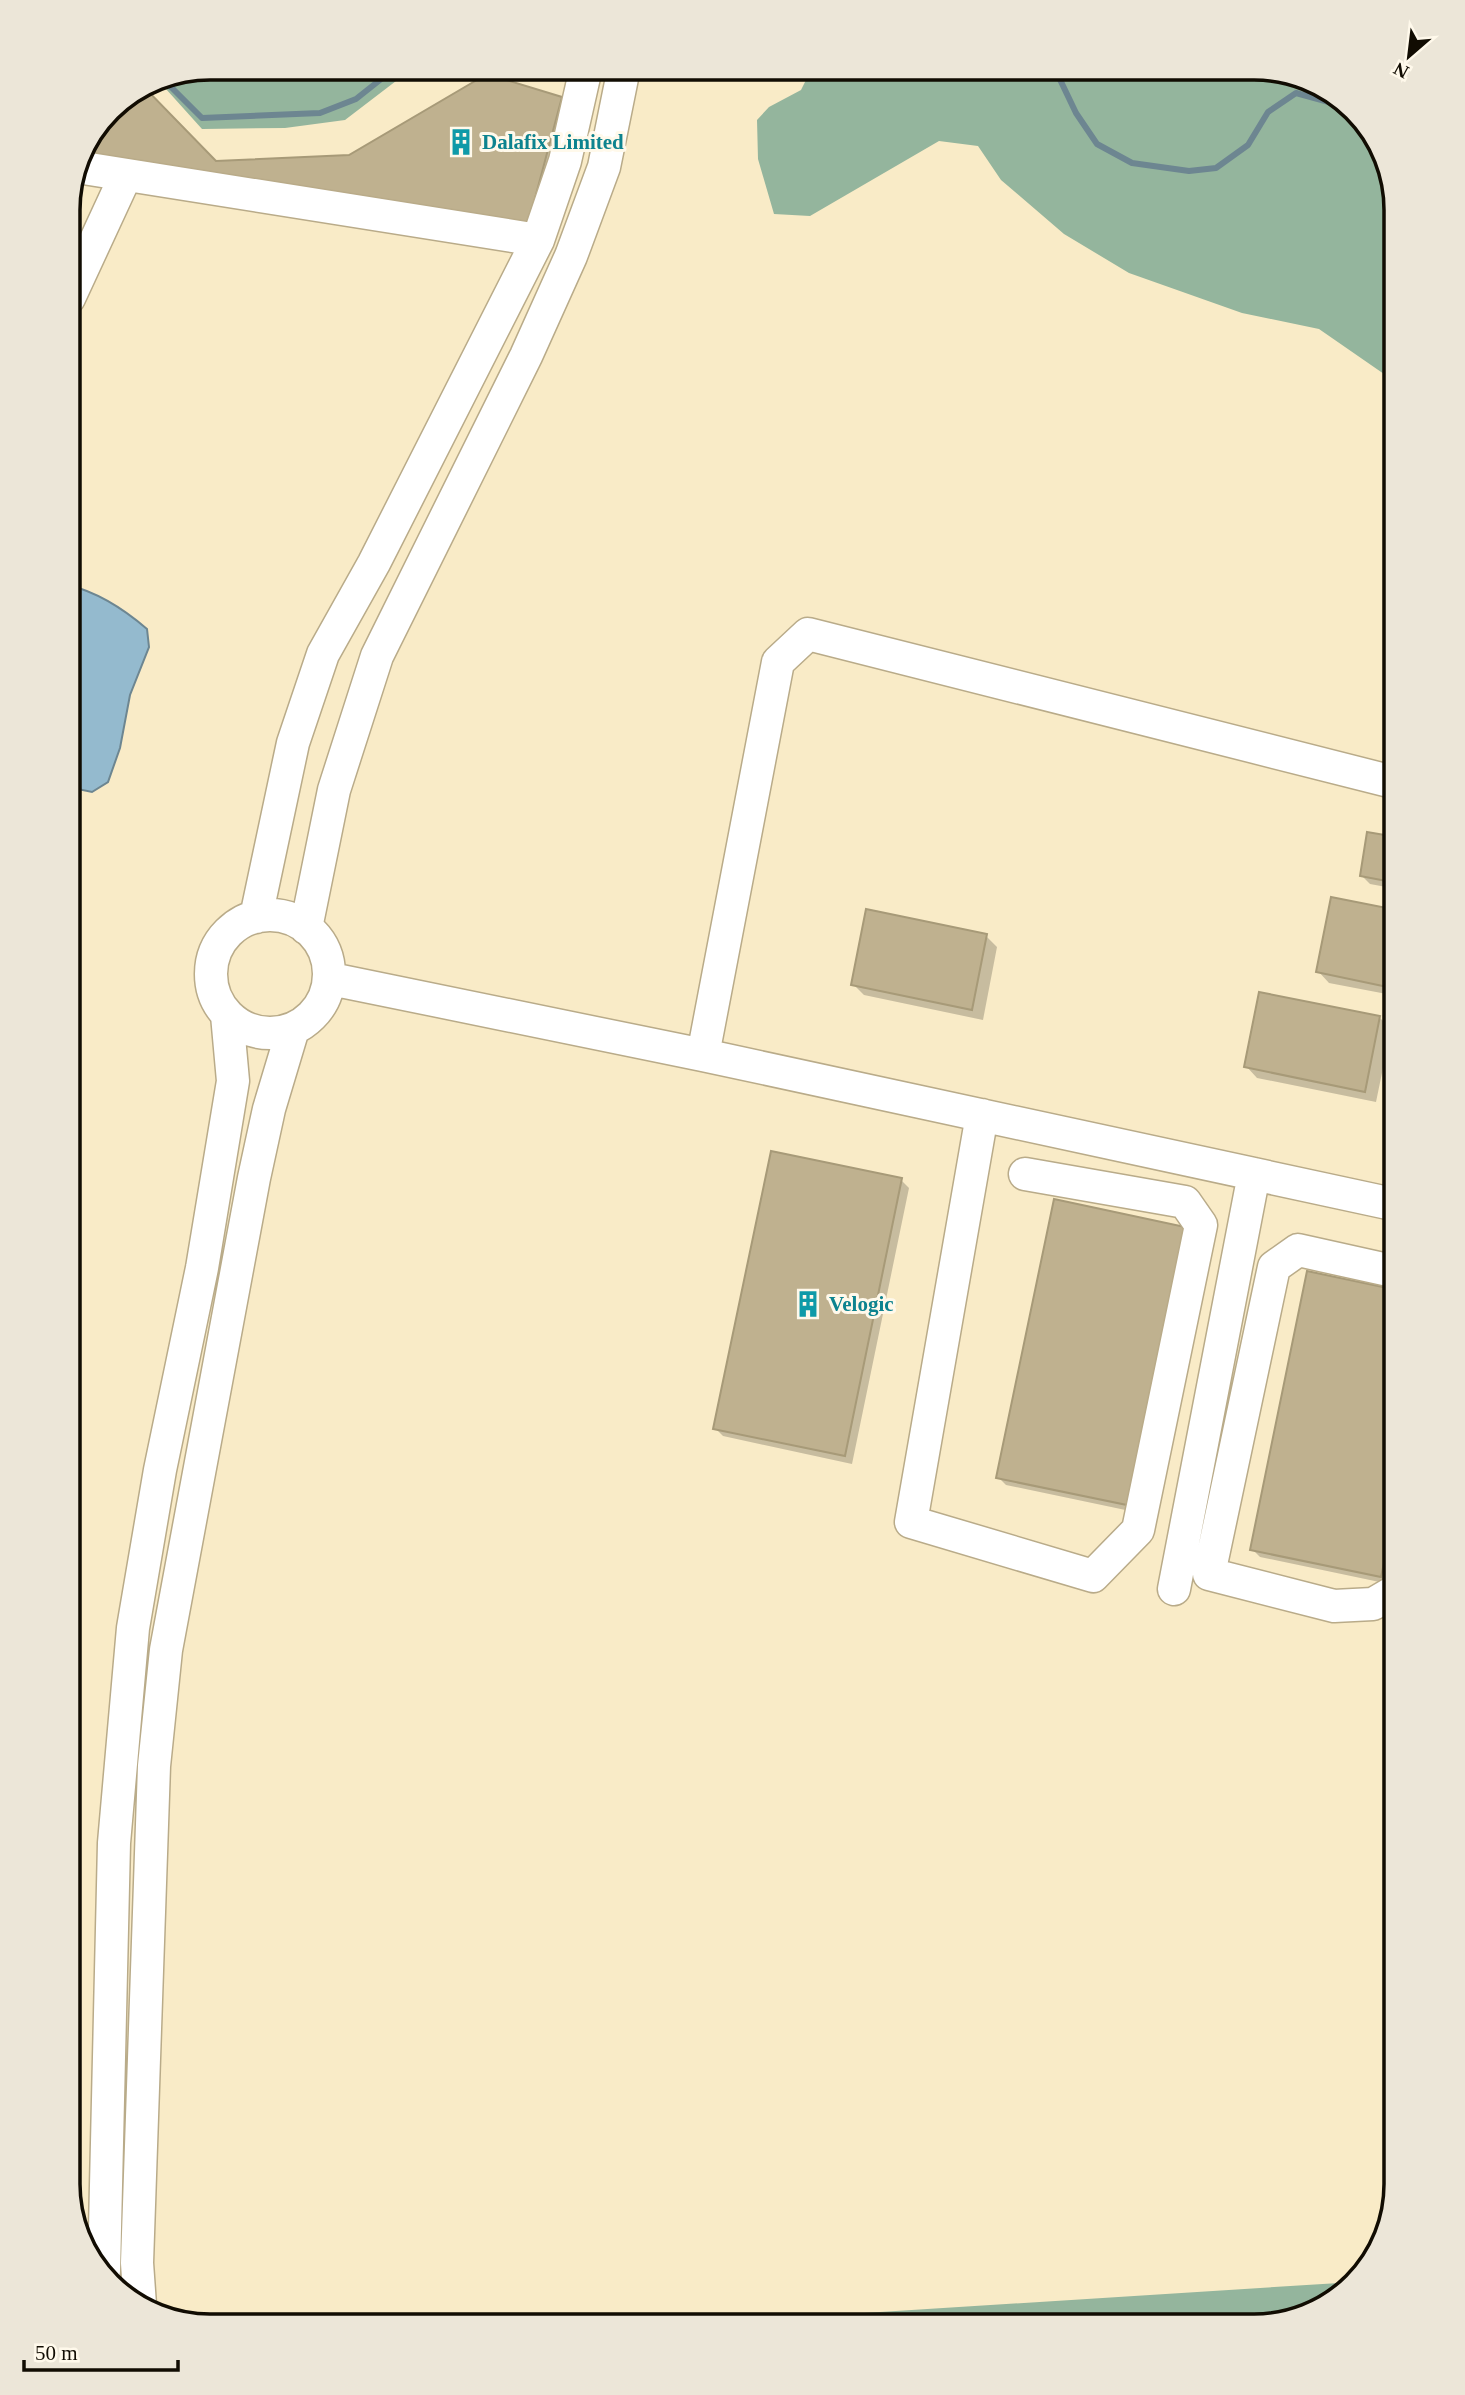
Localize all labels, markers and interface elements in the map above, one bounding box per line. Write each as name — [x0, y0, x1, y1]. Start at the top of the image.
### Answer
north arrow — [1374, 21, 1444, 91]
text: N — [1390, 58, 1412, 83]
building icon: Dalafix Limited — [446, 127, 476, 157]
place label: Dalafix Limited — [482, 130, 624, 154]
building icon: Velogic — [793, 1289, 823, 1319]
place label: Velogic — [829, 1292, 894, 1316]
scale bar — [24, 2328, 178, 2372]
text: 50 m — [35, 2341, 78, 2365]

